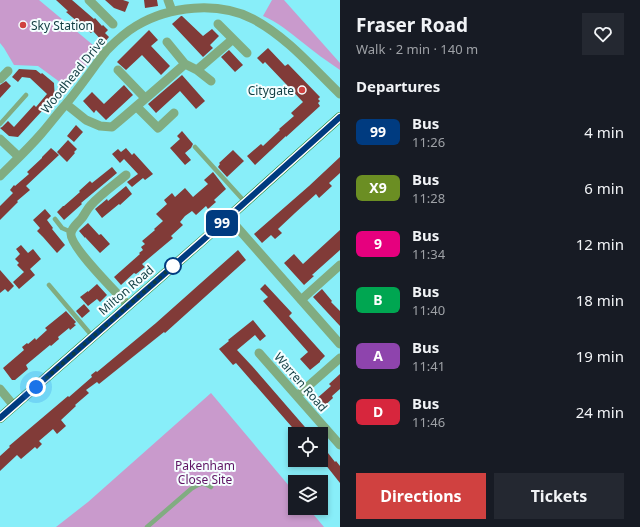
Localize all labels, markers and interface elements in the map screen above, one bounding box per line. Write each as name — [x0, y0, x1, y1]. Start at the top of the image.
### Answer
text: Fraser Road — [356, 12, 468, 38]
button: heart — [582, 13, 624, 55]
place label: Sky Station — [31, 17, 93, 34]
marker: Sky Station — [18, 20, 28, 30]
street label: Woodhead Drive — [37, 33, 109, 117]
text: Walk · 2 min · 140 m — [356, 40, 478, 58]
text: Departures — [356, 76, 440, 96]
place label: Citygate — [248, 82, 294, 99]
marker: Citygate — [297, 85, 307, 95]
text: Bus — [412, 113, 439, 133]
text: 99 — [370, 122, 386, 141]
text: 4 min — [584, 122, 624, 142]
text: 11:26 — [412, 133, 445, 151]
text: Bus — [412, 169, 439, 189]
text: X9 — [369, 178, 387, 197]
text: 6 min — [584, 178, 624, 198]
text: 11:28 — [412, 189, 445, 207]
line badge: 99 — [204, 210, 240, 236]
text: 99 — [214, 213, 230, 232]
text: Bus — [412, 225, 439, 245]
text: 9 — [374, 234, 382, 253]
text: 12 min — [576, 234, 624, 254]
text: 11:34 — [412, 245, 445, 263]
unlabelled marker — [164, 257, 182, 275]
street label: Milton Road — [95, 261, 157, 319]
text: Bus — [412, 281, 439, 301]
text: B — [373, 290, 383, 309]
text: 18 min — [576, 290, 624, 310]
text: 11:40 — [412, 301, 445, 319]
text: Bus — [412, 337, 439, 357]
text: A — [373, 346, 383, 365]
text: 19 min — [576, 346, 624, 366]
street label: Warren Road — [270, 349, 332, 415]
text: 11:41 — [412, 357, 445, 375]
your location — [26, 377, 46, 397]
text: Bus — [412, 393, 439, 413]
text: D — [373, 402, 383, 421]
text: 24 min — [576, 402, 624, 422]
text: 11:46 — [412, 413, 445, 431]
map controls — [288, 427, 328, 515]
button: locate — [288, 427, 328, 467]
park label: Pakenham Close Site — [175, 457, 235, 488]
button: Directions — [356, 473, 486, 519]
button: Tickets — [494, 473, 624, 519]
button: layers — [288, 475, 328, 515]

